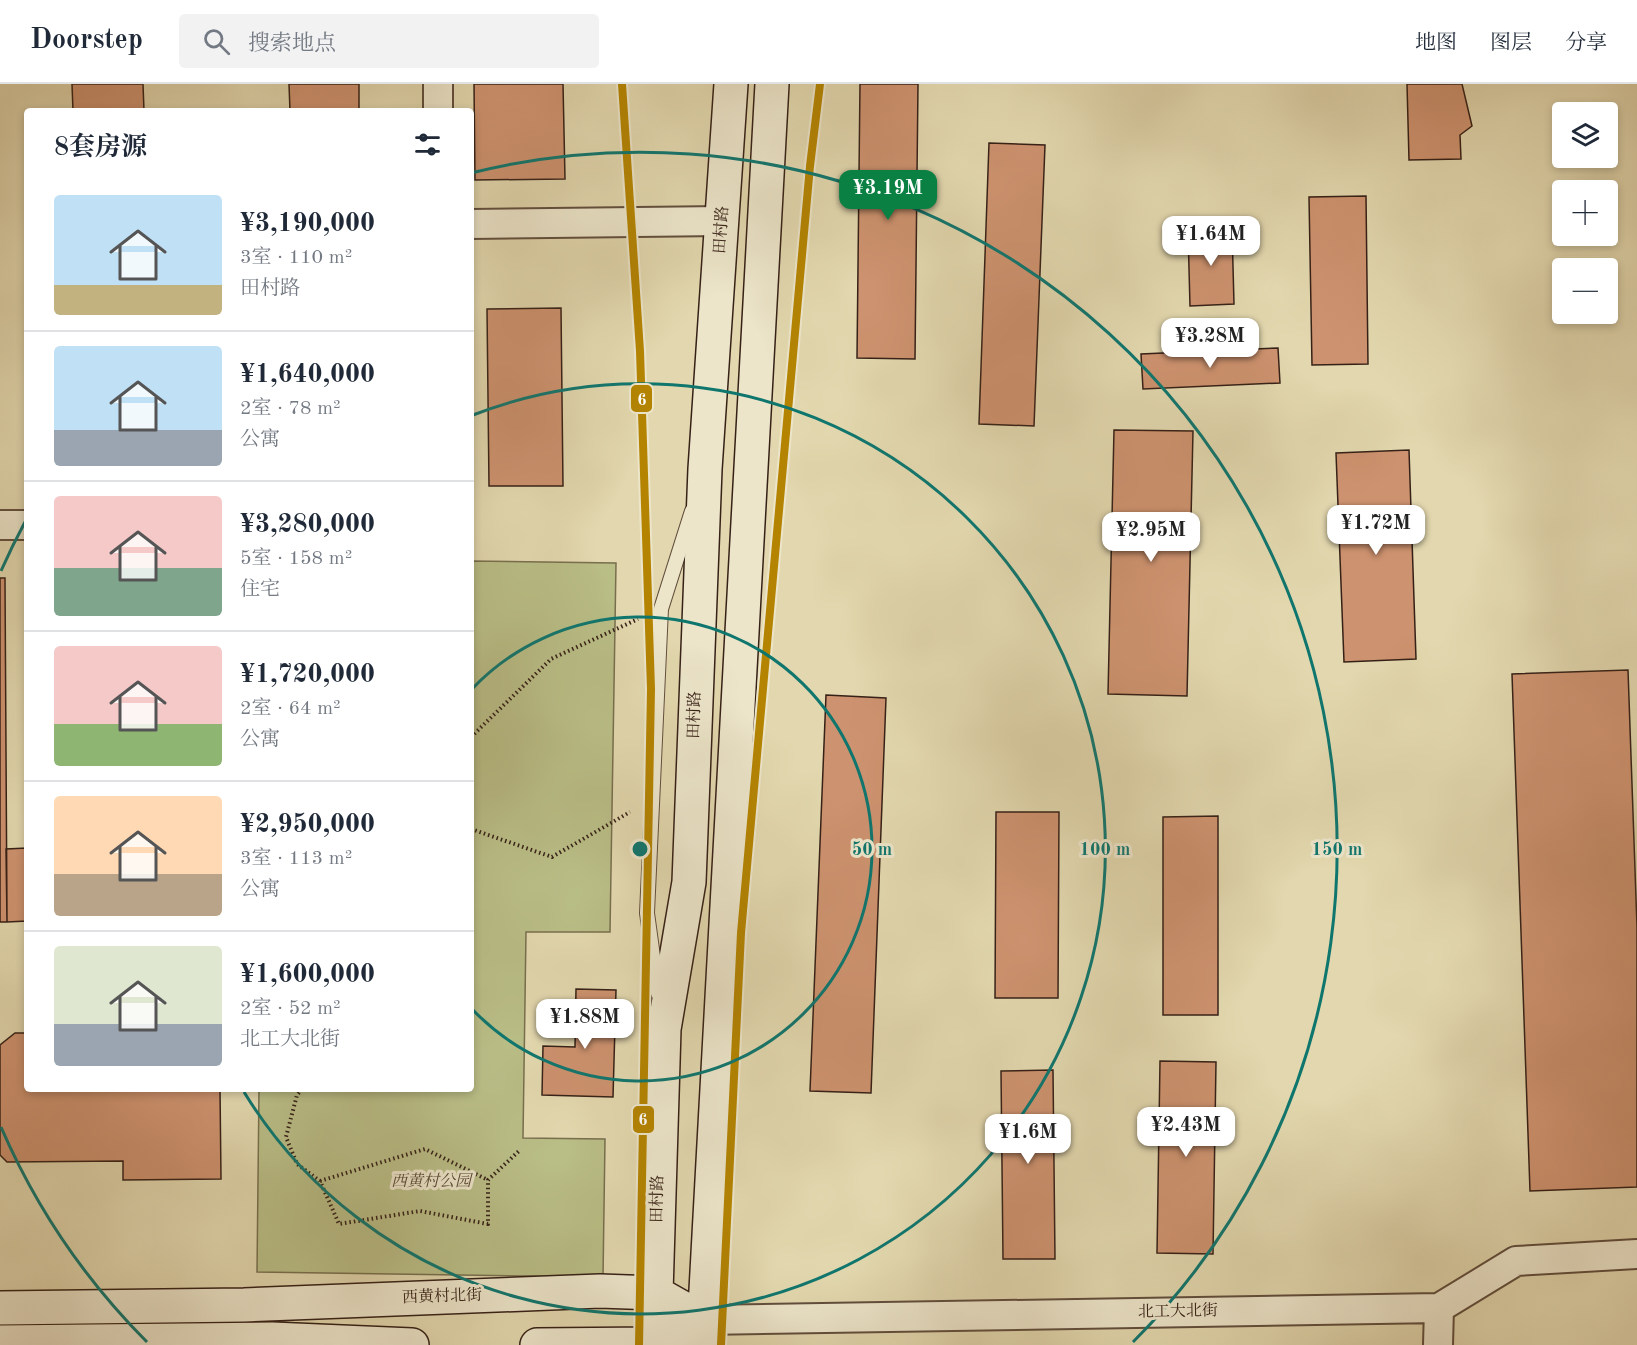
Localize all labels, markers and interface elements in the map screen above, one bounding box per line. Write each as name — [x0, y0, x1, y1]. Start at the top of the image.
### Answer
search box — [179, 14, 599, 68]
icon: search — [200, 25, 233, 58]
text: Doorstep — [30, 27, 143, 55]
text: 搜索地点 — [248, 33, 336, 55]
text: 地图 — [1415, 33, 1457, 54]
text: 图层 — [1490, 33, 1532, 54]
text: 分享 — [1565, 33, 1607, 54]
map controls — [1552, 102, 1618, 324]
button: layers — [1552, 102, 1618, 168]
icon: filters — [411, 128, 444, 161]
text: 8套房源 — [54, 135, 147, 161]
pin: ¥3.19M — [839, 170, 937, 221]
text: ¥3.19M — [853, 179, 923, 199]
button: + — [1552, 180, 1618, 246]
street label: 田村路 — [710, 205, 732, 255]
text: ¥3,190,000 — [240, 211, 375, 237]
pin: ¥1.64M — [1162, 216, 1260, 267]
icon: home — [102, 219, 174, 291]
text: ¥1.64M — [1176, 225, 1246, 245]
text: 3室 · 110 m² — [240, 248, 352, 268]
button: − — [1552, 258, 1618, 324]
text: 田村路 — [240, 279, 300, 299]
pin: ¥3.28M — [1161, 318, 1259, 369]
text: ¥3.28M — [1175, 327, 1245, 347]
text: ¥1,640,000 — [240, 362, 375, 388]
icon: home — [102, 370, 174, 442]
line badge: 6 — [630, 384, 653, 413]
text: 6 — [637, 393, 647, 409]
text: 2室 · 78 m² — [240, 399, 341, 419]
text: 公寓 — [240, 430, 280, 450]
pin: ¥1.72M — [1327, 505, 1425, 556]
text: ¥3,280,000 — [240, 512, 375, 538]
pin: ¥2.95M — [1102, 512, 1200, 563]
text: ¥1.72M — [1341, 514, 1411, 534]
icon: home — [102, 520, 174, 592]
text: ¥2.95M — [1116, 521, 1186, 541]
text: 5室 · 158 m² — [240, 549, 352, 569]
text: 住宅 — [240, 580, 280, 600]
text: ¥1,720,000 — [240, 662, 375, 688]
icon: home — [102, 670, 174, 742]
street label: 田村路 — [684, 691, 704, 739]
text: 2室 · 64 m² — [240, 699, 341, 719]
text: 公寓 — [240, 730, 280, 750]
text: ¥2,950,000 — [240, 812, 375, 838]
icon: home — [102, 820, 174, 892]
centre of rings — [630, 839, 650, 859]
text: 50 m — [852, 841, 892, 859]
text: 100 m — [1080, 841, 1130, 859]
text: 150 m — [1312, 841, 1362, 859]
text: 3室 · 113 m² — [240, 849, 352, 869]
text: 公寓 — [240, 880, 280, 900]
text: ¥1,600,000 — [240, 962, 375, 988]
icon: home — [102, 970, 174, 1042]
text: 2室 · 52 m² — [240, 999, 341, 1019]
pin: ¥1.88M — [536, 999, 634, 1050]
text: ¥1.88M — [550, 1008, 620, 1028]
text: 北工大北街 — [240, 1030, 340, 1050]
line badge: 6 — [632, 1105, 655, 1134]
pin: ¥2.43M — [1137, 1107, 1235, 1158]
text: 6 — [638, 1113, 648, 1129]
pin: ¥1.6M — [986, 1114, 1070, 1165]
text: ¥2.43M — [1151, 1116, 1221, 1136]
text: ¥1.6M — [999, 1123, 1057, 1143]
park label: 西黄村公园 — [391, 1172, 474, 1190]
street label: 田村路 — [648, 1175, 666, 1223]
street label: 西黄村北街 — [402, 1286, 482, 1306]
street label: 北工大北街 — [1138, 1301, 1218, 1321]

